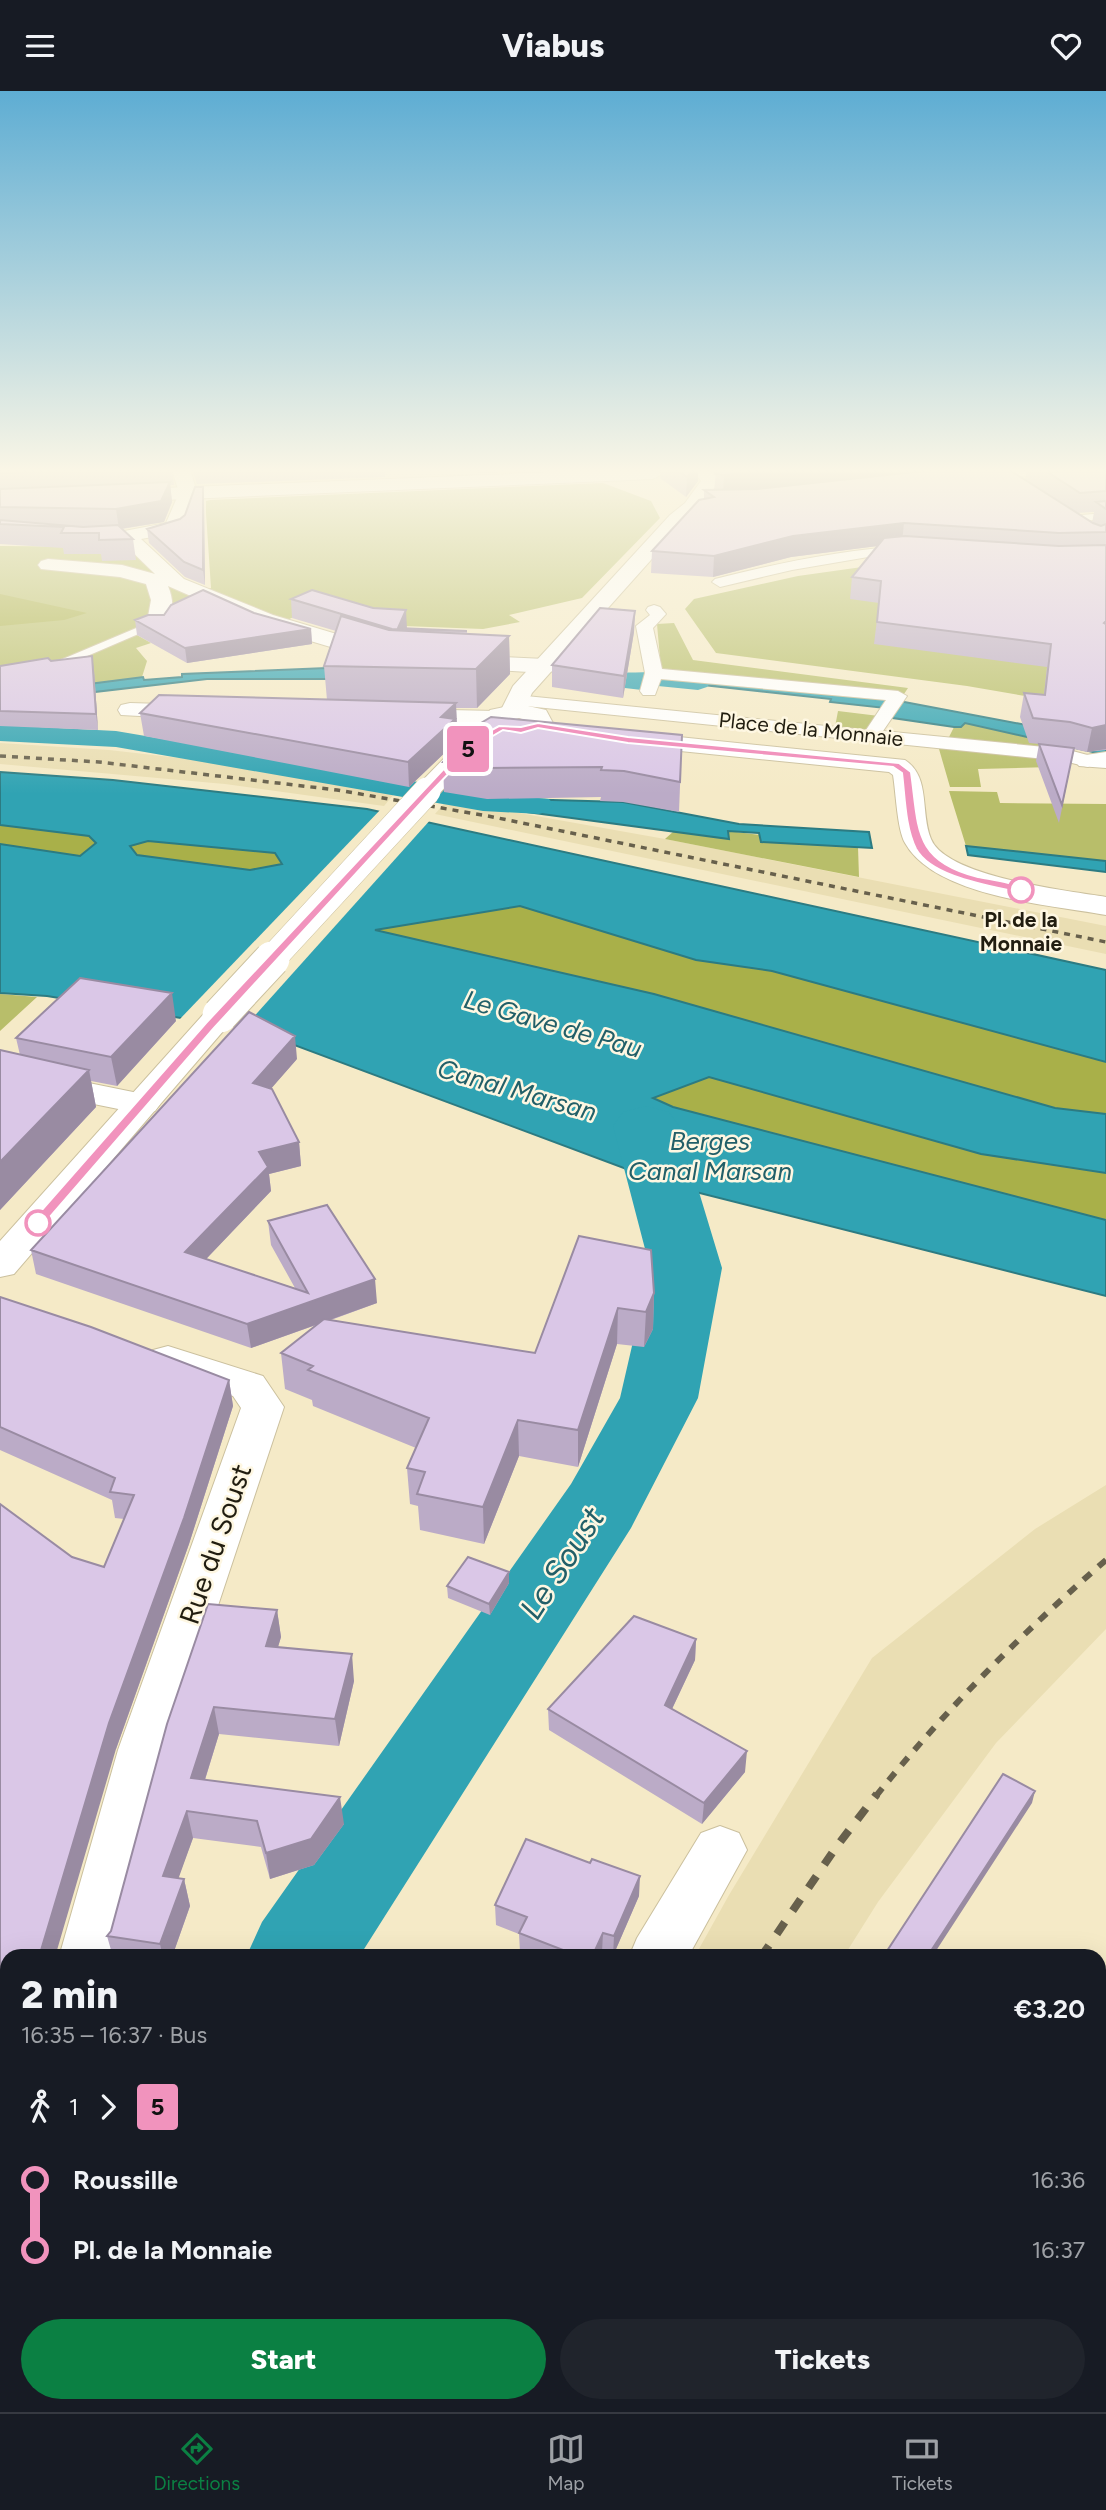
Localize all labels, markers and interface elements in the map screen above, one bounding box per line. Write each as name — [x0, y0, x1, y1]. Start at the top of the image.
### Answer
icon: menu — [21, 27, 59, 65]
text: Viabus — [502, 27, 604, 65]
icon: heart — [1047, 27, 1085, 65]
street label: Place de la Monnaie — [717, 707, 905, 751]
line badge: 5 — [445, 726, 491, 772]
text: 5 — [461, 734, 475, 763]
marker: Pl. de la Monnaie — [1008, 877, 1034, 903]
place label: Pl. de la Monnaie — [980, 907, 1063, 956]
water label: Le Gave de Pau — [460, 983, 646, 1065]
water label: Canal Marsan — [434, 1052, 600, 1128]
water label: Berges Canal Marsan — [628, 1125, 792, 1187]
unlabelled marker — [25, 1210, 51, 1236]
street label: Rue du Soust — [172, 1460, 258, 1628]
water label: Le Soust — [512, 1499, 612, 1626]
text: 2 min — [21, 1972, 118, 2018]
text: €3.20 — [1014, 1993, 1085, 2025]
text: 16:35 – 16:37 · Bus — [21, 2021, 207, 2049]
icon: walk — [21, 2088, 59, 2126]
icon: forward — [89, 2088, 127, 2126]
text: 5 — [151, 2092, 164, 2121]
text: 1 — [69, 2093, 79, 2121]
text: Roussille — [73, 2164, 178, 2196]
text: 16:36 — [1031, 2166, 1085, 2194]
text: Pl. de la Monnaie — [73, 2234, 272, 2266]
text: 16:37 — [1032, 2236, 1085, 2264]
button: Start — [21, 2319, 546, 2399]
button: Tickets — [560, 2319, 1085, 2399]
tab: Directions — [153, 2430, 240, 2495]
tab: Map — [547, 2430, 585, 2495]
tab: Tickets — [892, 2430, 953, 2495]

